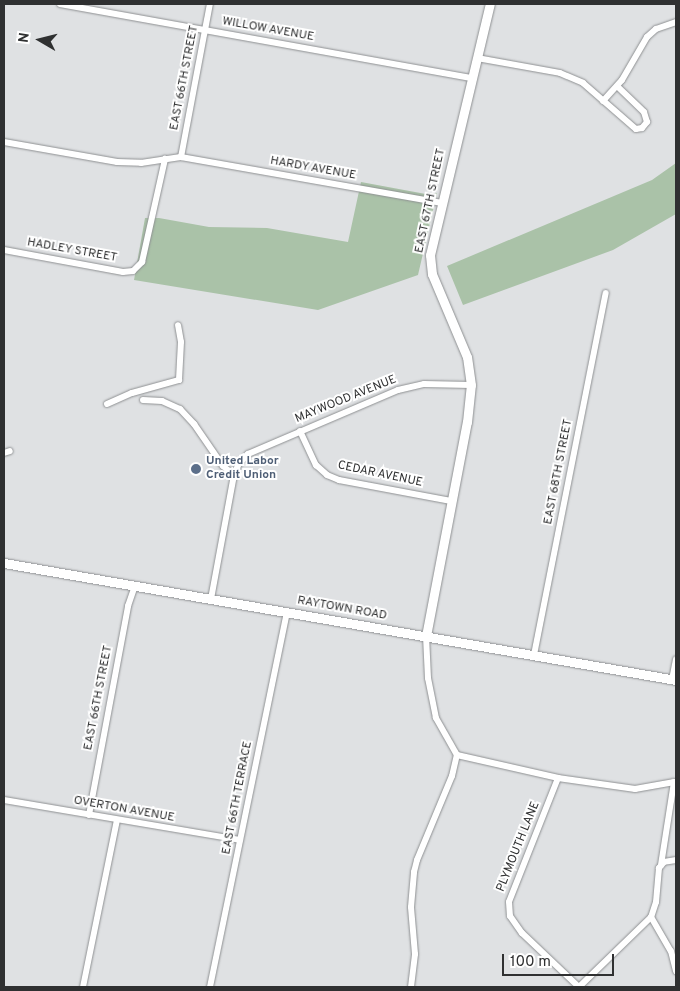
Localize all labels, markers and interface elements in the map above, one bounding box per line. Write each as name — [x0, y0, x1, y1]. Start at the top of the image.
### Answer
north arrow — [15, 15, 65, 65]
street label: WILLOW AVENUE — [221, 15, 315, 45]
street label: EAST 66TH STREET — [168, 24, 202, 132]
text: N — [16, 32, 34, 44]
street label: EAST 67TH STREET — [413, 147, 449, 255]
street label: HARDY AVENUE — [268, 154, 358, 184]
street label: HADLEY STREET — [26, 236, 118, 266]
street label: MAYWOOD AVENUE — [293, 373, 399, 427]
street label: EAST 68TH STREET — [542, 418, 576, 526]
place label: United Labor Credit Union — [206, 455, 279, 483]
street label: CEDAR AVENUE — [336, 459, 424, 491]
marker: United Labor Credit Union — [190, 463, 202, 475]
street label: RAYTOWN ROAD — [296, 594, 388, 624]
street label: EAST 66TH STREET — [82, 644, 116, 752]
street label: EAST 66TH TERRACE — [220, 740, 256, 856]
street label: OVERTON AVENUE — [72, 794, 176, 826]
street label: PLYMOUTH LANE — [494, 800, 544, 894]
scale bar — [505, 944, 618, 976]
text: 100 m — [510, 953, 551, 972]

